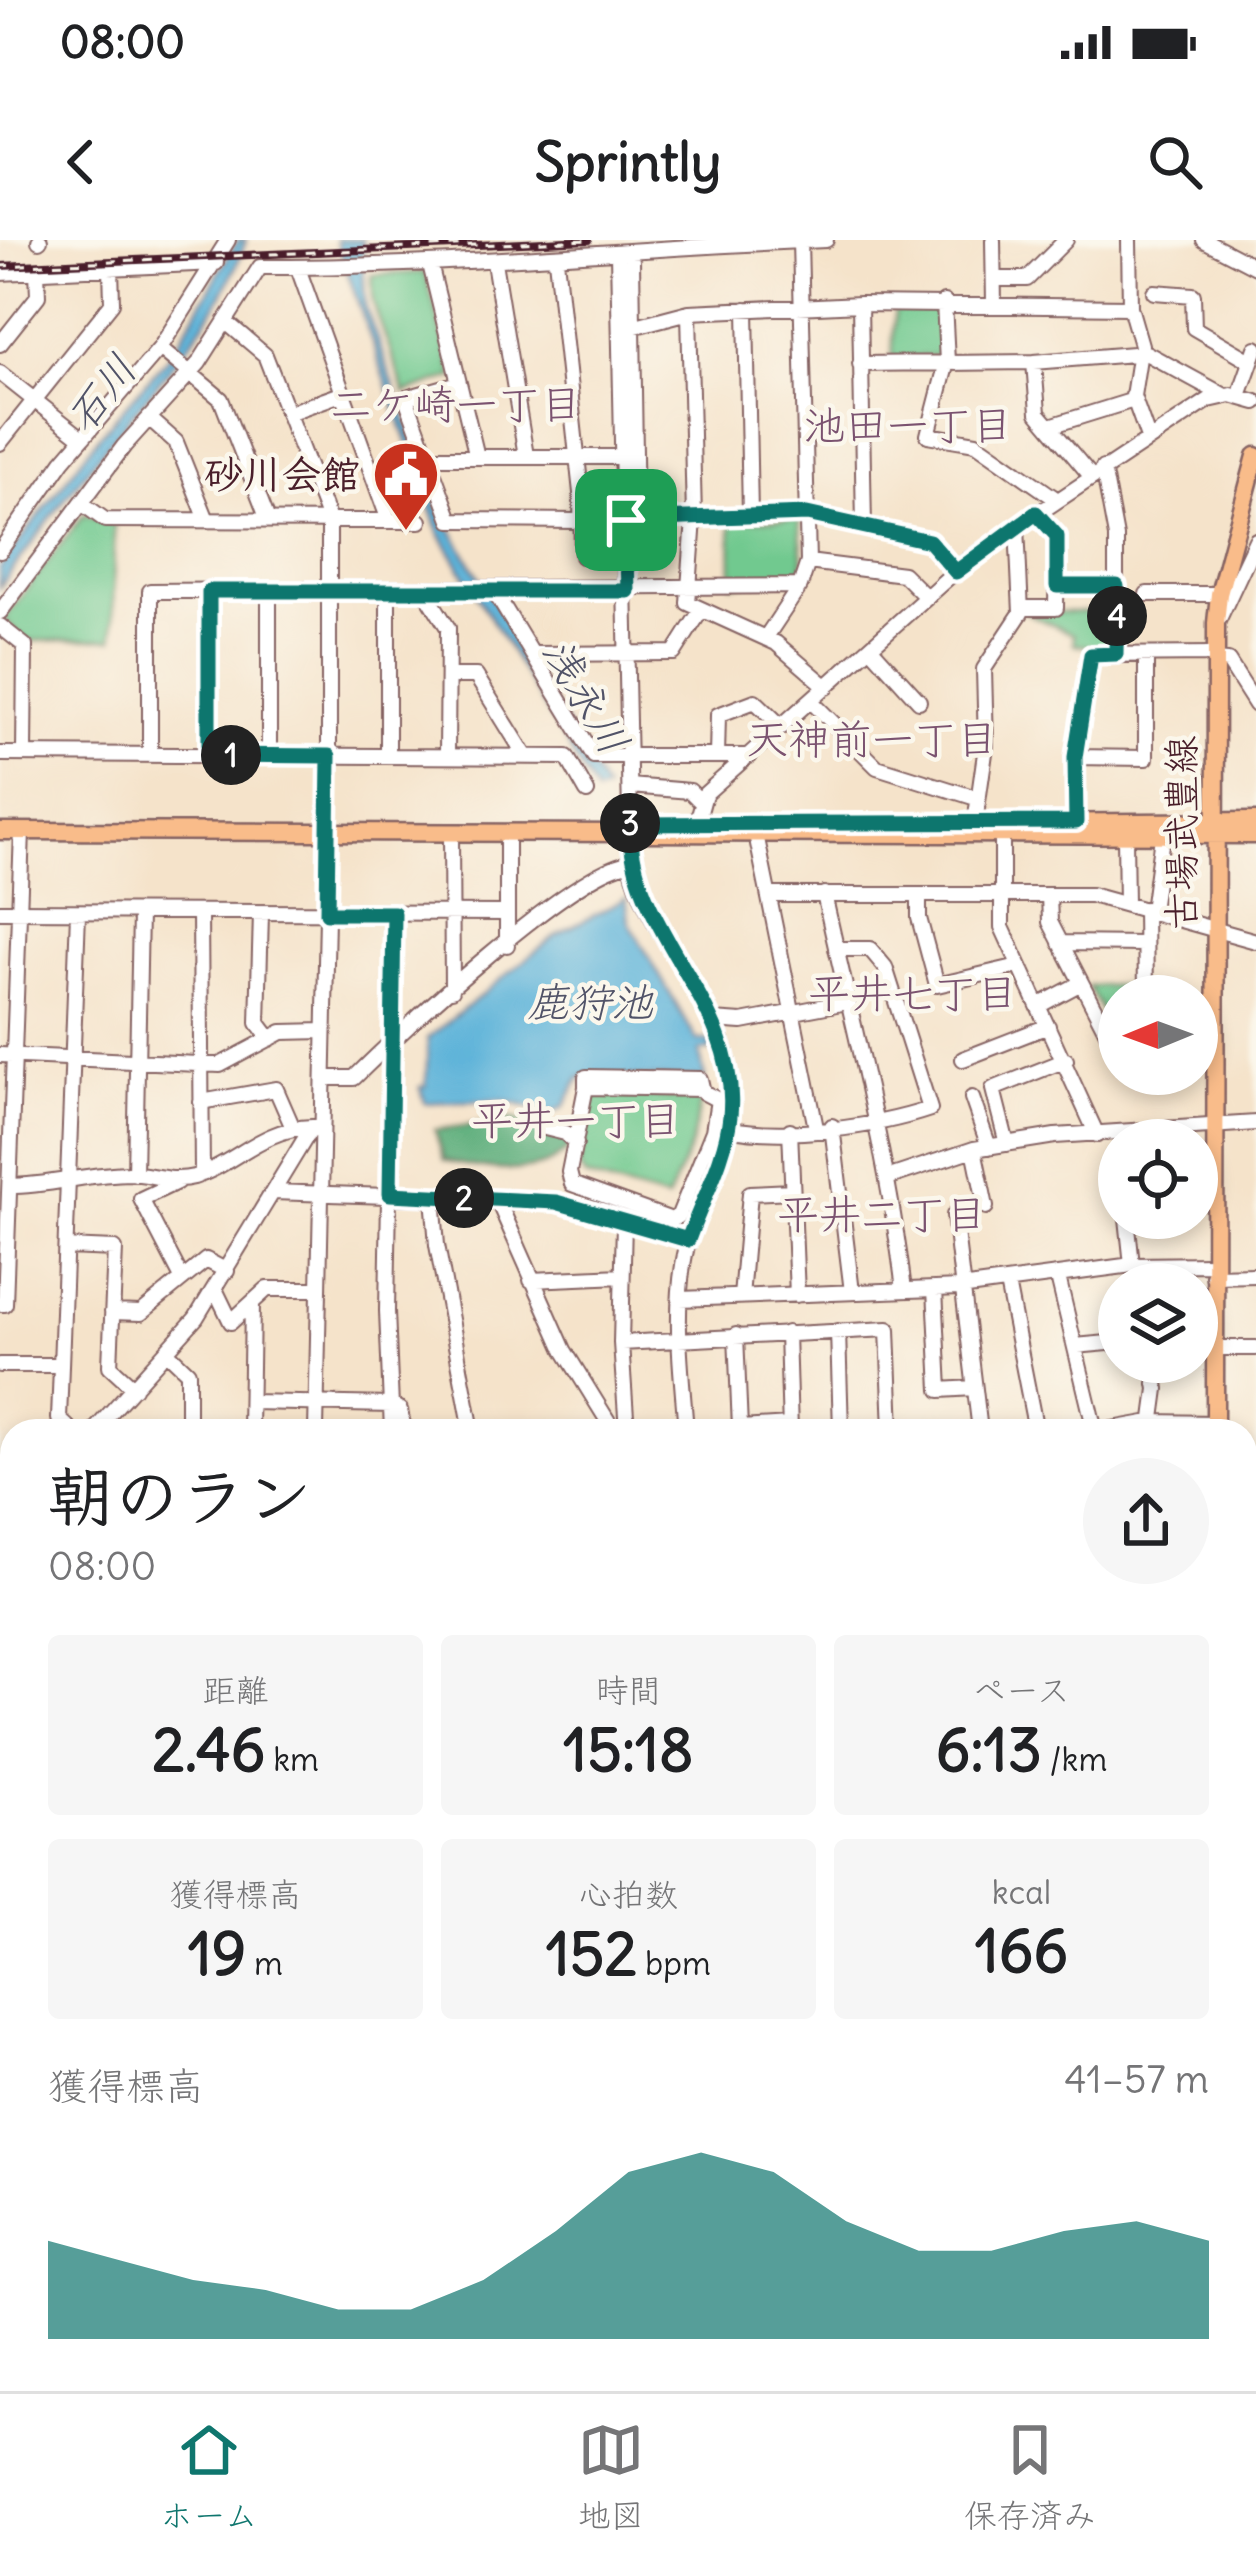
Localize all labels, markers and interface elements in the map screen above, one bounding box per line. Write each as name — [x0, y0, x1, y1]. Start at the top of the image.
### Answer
text: 08:00 — [60, 14, 185, 70]
text: Sprintly — [535, 128, 721, 196]
icon: back — [48, 129, 114, 195]
icon: search — [1142, 129, 1208, 195]
water label: 石川 — [55, 344, 147, 442]
district label: 二ケ崎一丁目 — [330, 378, 582, 430]
district label: 池田一丁目 — [803, 399, 1013, 451]
public building icon: 砂川会館 — [371, 439, 441, 533]
place label: 砂川会館 — [204, 450, 360, 499]
pin — [575, 469, 677, 571]
icon: arrive — [593, 487, 659, 553]
pin: 4 — [1087, 586, 1147, 646]
text: 4 — [1107, 595, 1127, 637]
water label: 浅永川 — [531, 629, 641, 763]
district label: 天神前一丁目 — [746, 713, 998, 765]
pin: 1 — [201, 725, 261, 785]
text: 1 — [224, 734, 238, 776]
street label: 古場武豊線 — [1157, 735, 1206, 931]
pin: 3 — [600, 793, 660, 853]
text: 3 — [621, 802, 639, 844]
district label: 平井七丁目 — [808, 967, 1018, 1019]
north arrow — [1098, 975, 1218, 1095]
map controls — [1098, 975, 1218, 1383]
water label: 鹿狩池 — [527, 976, 654, 1028]
district label: 平井一丁目 — [471, 1094, 681, 1146]
button: locate — [1098, 1119, 1218, 1239]
pin: 2 — [434, 1168, 494, 1228]
text: 2 — [455, 1177, 473, 1219]
district label: 平井二丁目 — [777, 1188, 987, 1240]
button: layers — [1098, 1263, 1218, 1383]
text: 朝のラン — [48, 1455, 312, 1538]
button: share — [1083, 1458, 1209, 1584]
text: 08:00 — [48, 1542, 156, 1591]
text: 距離 — [203, 1669, 269, 1711]
text: 時間 — [596, 1669, 662, 1711]
text: ペース — [973, 1669, 1070, 1711]
text: 2.46 — [152, 1712, 265, 1787]
text: 15:18 — [563, 1712, 694, 1787]
text: 6:13 — [936, 1712, 1042, 1787]
text: km — [265, 1738, 319, 1780]
text: /km — [1042, 1738, 1107, 1780]
text: kcal — [992, 1871, 1051, 1913]
text: 獲得標高 — [170, 1873, 302, 1915]
text: 心拍数 — [579, 1873, 678, 1915]
text: 166 — [975, 1913, 1068, 1988]
text: 19 — [188, 1916, 246, 1991]
text: 152 — [546, 1916, 637, 1991]
text: m — [246, 1942, 283, 1984]
text: bpm — [637, 1942, 711, 1984]
text: 41–57 m — [1064, 2055, 1209, 2104]
text: 獲得標高 — [48, 2062, 204, 2111]
tab: ホーム — [160, 2417, 258, 2537]
tab: 地図 — [578, 2417, 644, 2537]
tab: 保存済み — [964, 2417, 1096, 2537]

